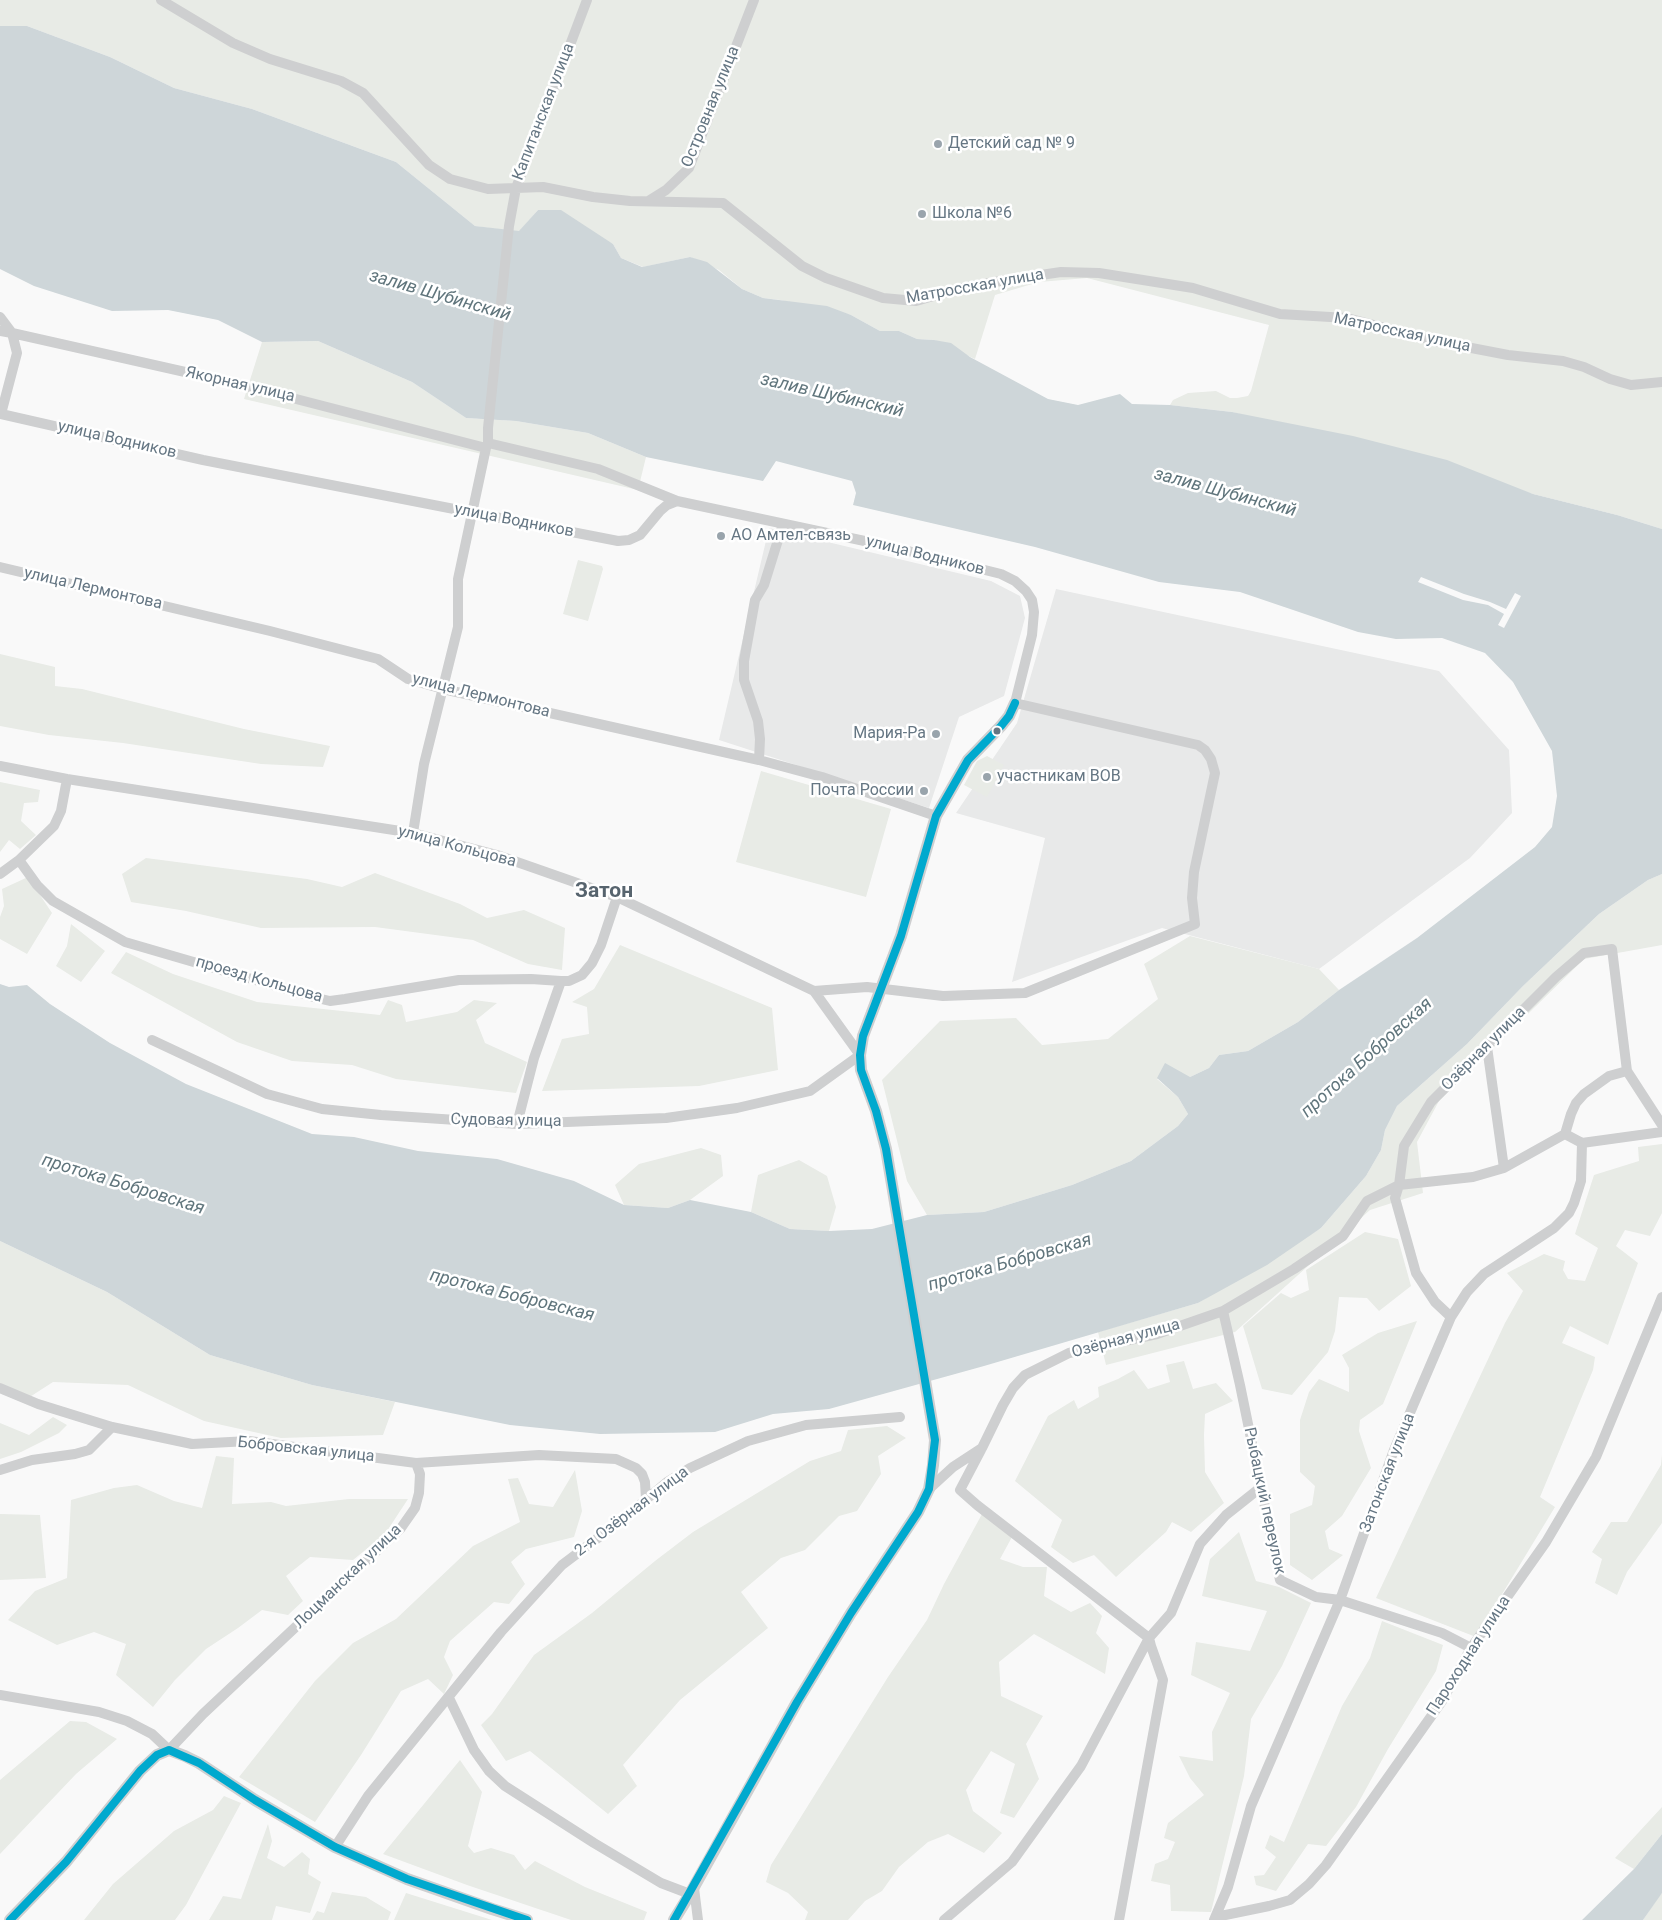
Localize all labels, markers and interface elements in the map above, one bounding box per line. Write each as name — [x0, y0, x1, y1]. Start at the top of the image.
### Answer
street label: Капитанская улица — [509, 41, 579, 183]
street label: Островная улица — [678, 44, 744, 170]
place label: Детский сад № 9 — [948, 134, 1075, 154]
marker: Детский сад № 9 — [932, 138, 944, 150]
place label: Школа №6 — [932, 204, 1012, 224]
marker: Школа №6 — [916, 208, 928, 220]
water label: залив Шубинский — [367, 265, 513, 327]
street label: Матросская улица — [905, 265, 1045, 309]
street label: Матросская улица — [1332, 309, 1472, 357]
street label: Якорная улица — [184, 363, 296, 407]
water label: залив Шубинский — [758, 369, 906, 423]
street label: улица Водников — [56, 417, 178, 463]
water label: залив Шубинский — [1152, 464, 1298, 522]
street label: улица Водников — [453, 500, 575, 542]
place label: АО Амтел-связь — [731, 526, 851, 546]
marker: АО Амтел-связь — [715, 530, 727, 542]
street label: улица Водников — [864, 532, 986, 580]
street label: улица Лермонтова — [22, 564, 164, 614]
street label: улица Лермонтова — [410, 670, 552, 722]
place label: Мария-Ра — [853, 724, 926, 744]
unlabelled marker — [992, 726, 1002, 736]
marker: Мария-Ра — [930, 728, 942, 740]
place label: участникам ВОВ — [997, 767, 1121, 787]
marker: участникам ВОВ — [981, 771, 993, 783]
place label: Почта России — [810, 781, 914, 801]
marker: Почта России — [918, 785, 930, 797]
street label: улица Кольцова — [396, 822, 518, 872]
district label: Затон — [575, 879, 633, 905]
street label: проезд Кольцова — [193, 953, 325, 1007]
water label: протока Бобровская — [1297, 993, 1437, 1123]
street label: Озёрная улица — [1438, 1003, 1530, 1095]
street label: Судовая улица — [450, 1110, 562, 1132]
water label: протока Бобровская — [39, 1150, 207, 1220]
water label: протока Бобровская — [926, 1229, 1094, 1297]
water label: протока Бобровская — [427, 1265, 597, 1327]
street label: Озёрная улица — [1070, 1315, 1182, 1363]
street label: Затонская улица — [1356, 1411, 1420, 1535]
street label: Рыбацкий переулок — [1239, 1426, 1289, 1576]
street label: Бобровская улица — [237, 1433, 375, 1467]
street label: 2-я Озёрная улица — [571, 1463, 693, 1561]
street label: Лоцманская улица — [290, 1521, 406, 1633]
street label: Пароходная улица — [1423, 1593, 1515, 1719]

